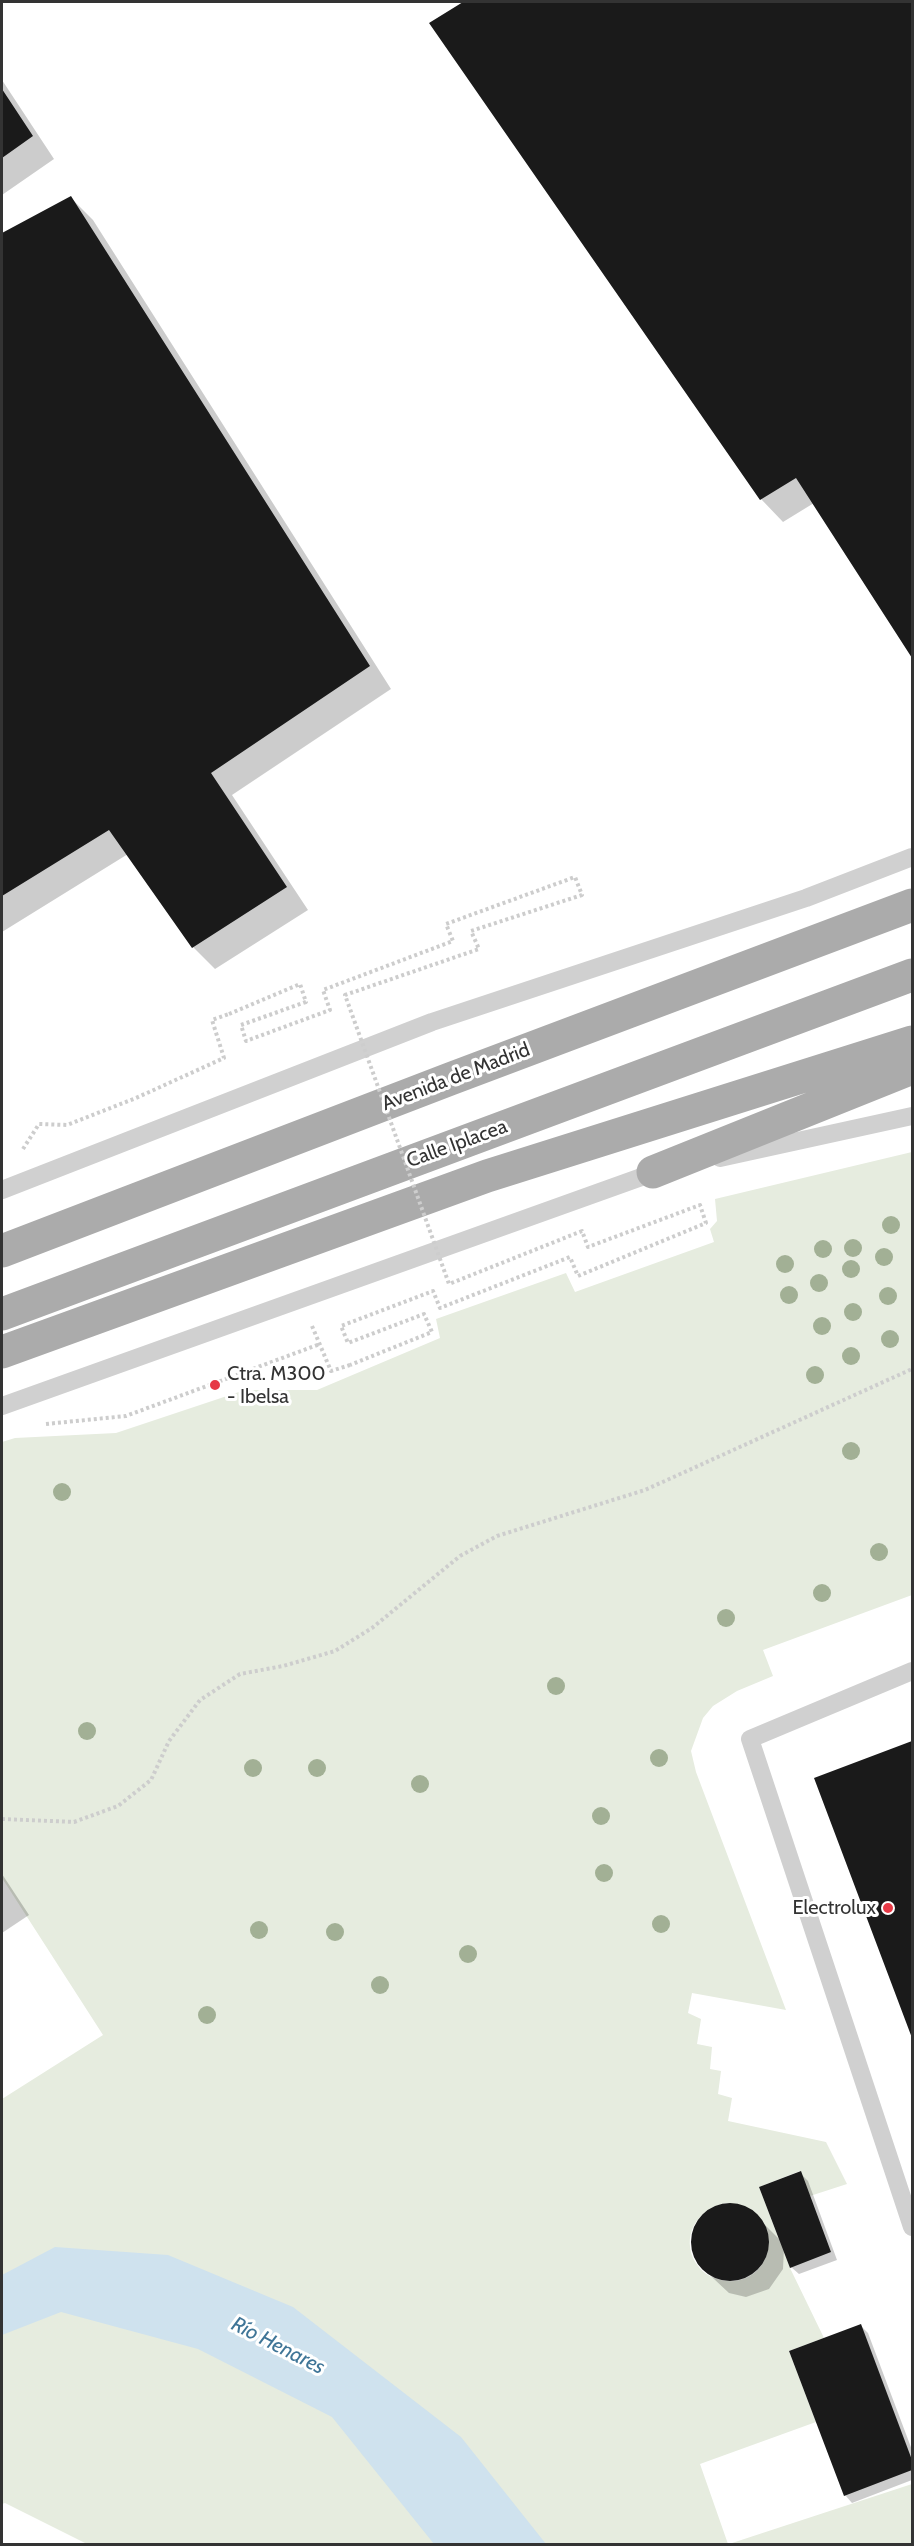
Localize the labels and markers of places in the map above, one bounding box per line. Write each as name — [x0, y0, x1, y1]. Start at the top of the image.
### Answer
place label: Ctra. M300 - Ibelsa — [227, 1362, 325, 1409]
marker: Ctra. M300 - Ibelsa — [208, 1378, 222, 1392]
place label: Electrolux — [793, 1896, 876, 1920]
marker: Electrolux — [881, 1901, 895, 1915]

